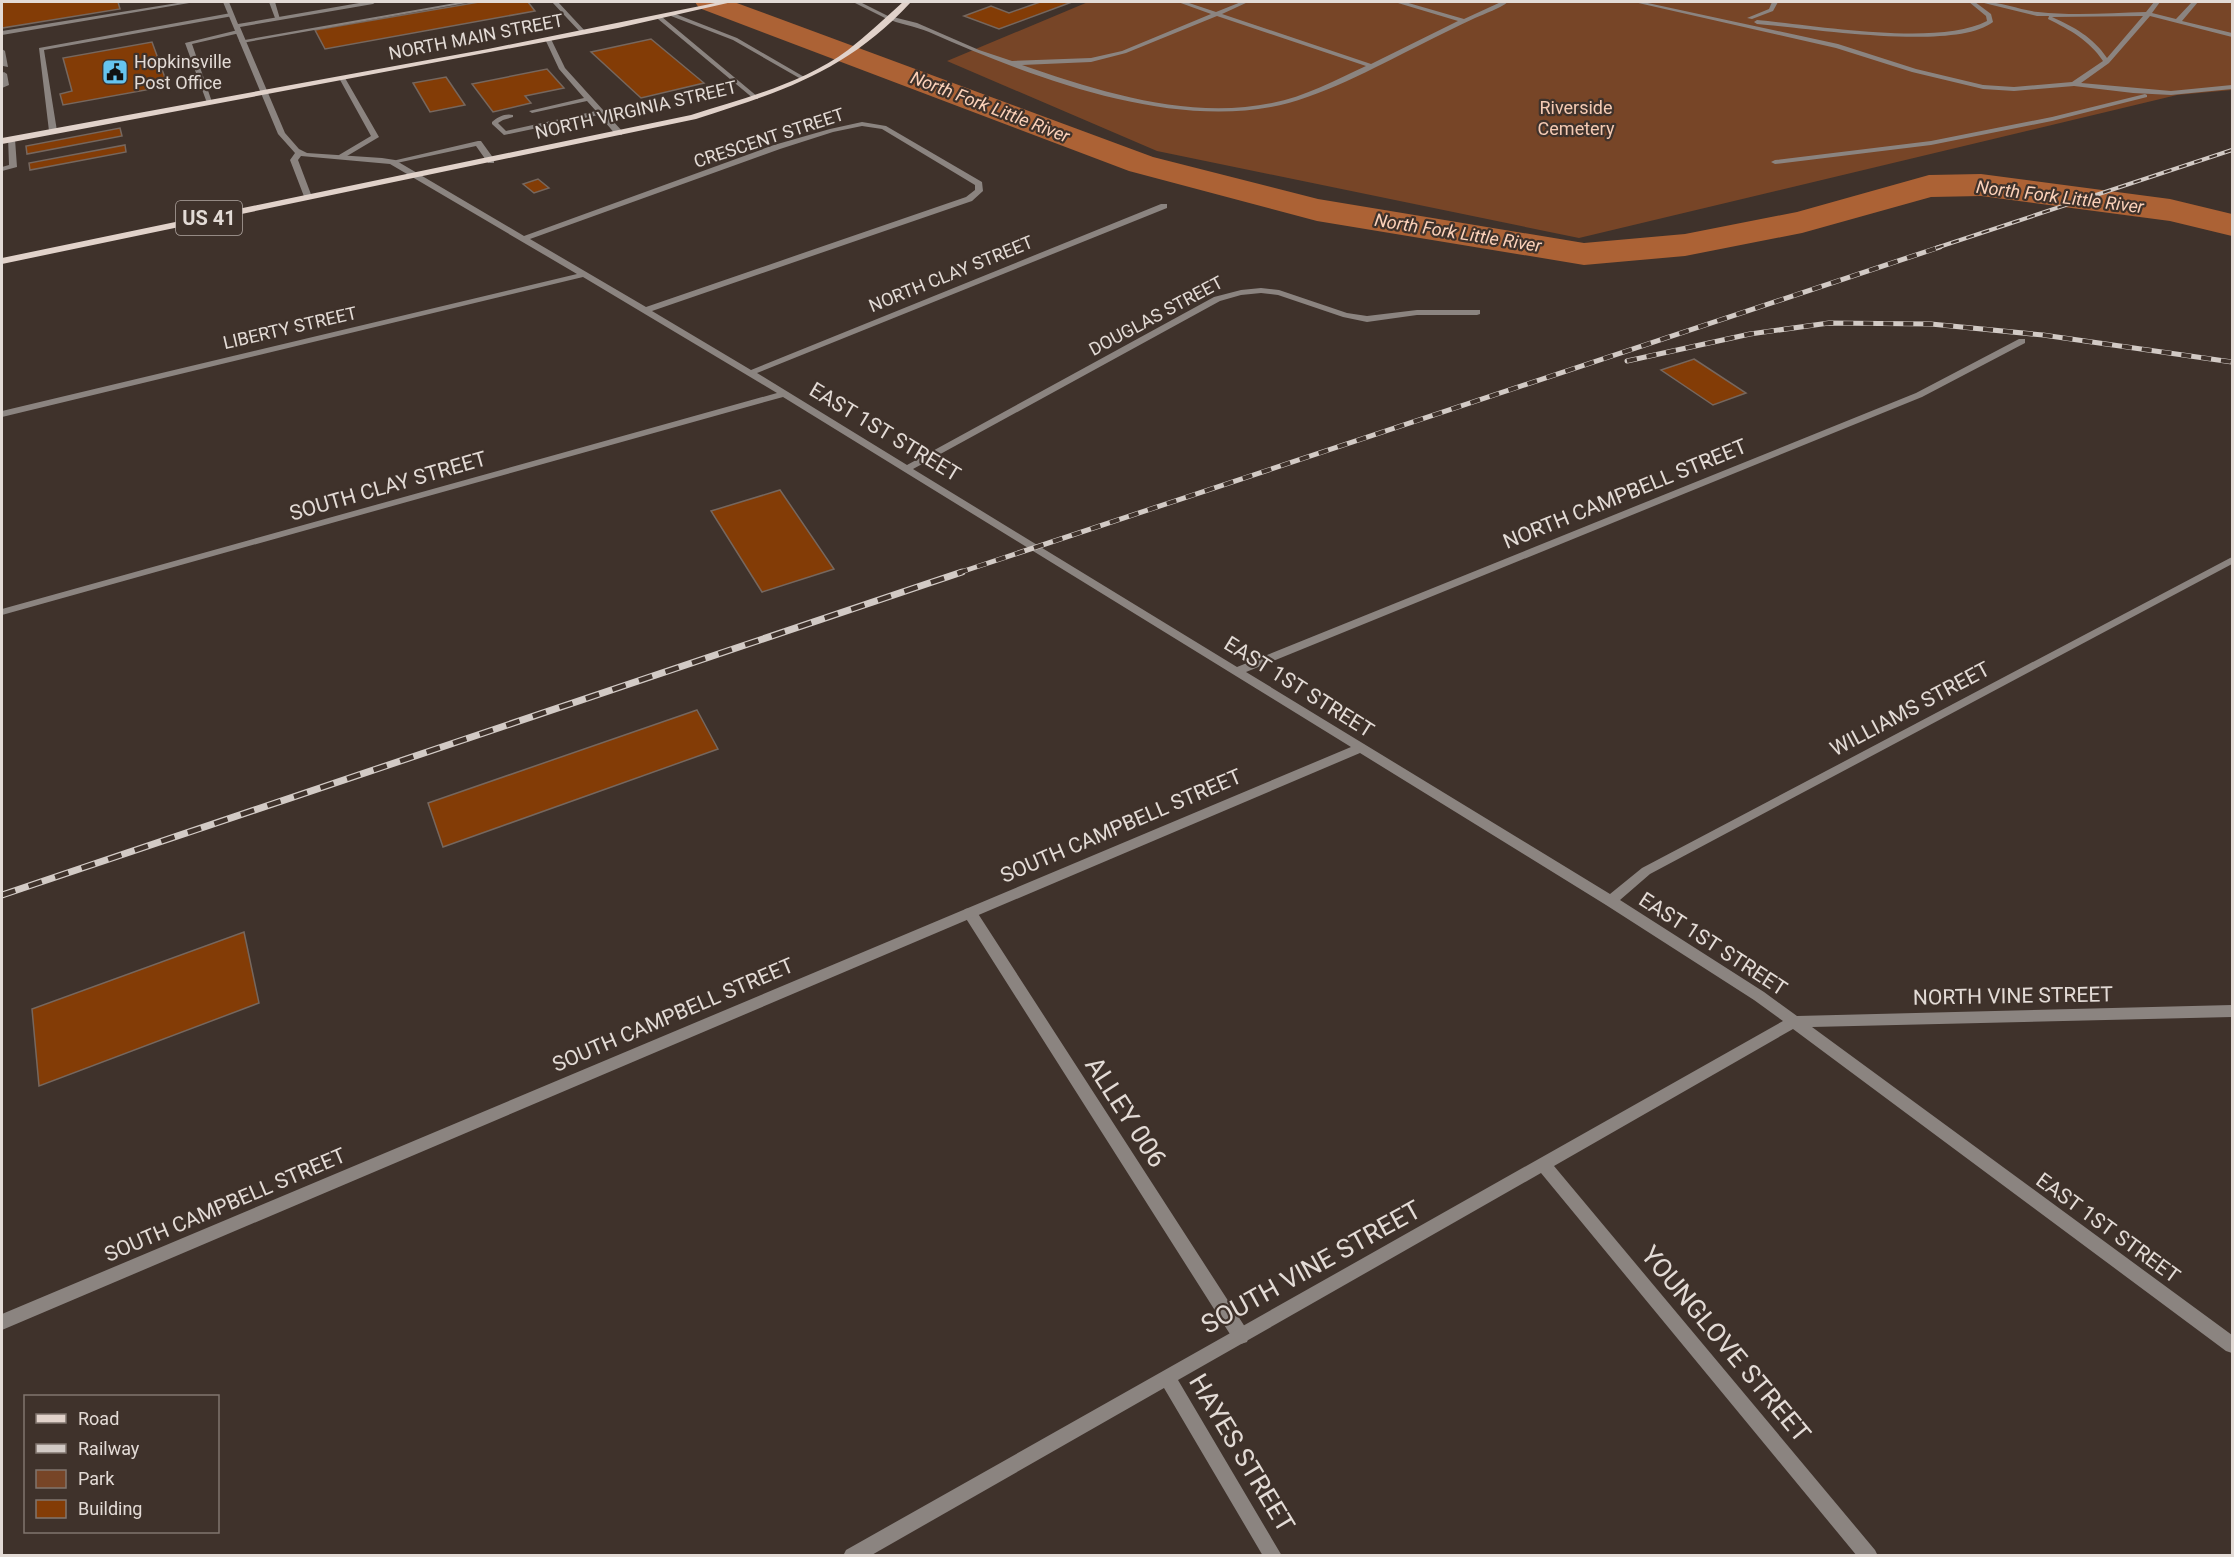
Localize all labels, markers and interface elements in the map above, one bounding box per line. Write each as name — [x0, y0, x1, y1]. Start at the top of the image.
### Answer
street label: NORTH MAIN STREET — [387, 9, 565, 64]
place label: Hopkinsville Post Office — [134, 51, 231, 93]
public building icon: Hopkinsville Post Office — [100, 57, 130, 87]
water label: North Fork Little River — [908, 67, 1074, 147]
street label: NORTH VIRGINIA STREET — [533, 76, 739, 143]
park label: Riverside Cemetery — [1538, 97, 1615, 139]
street label: CRESCENT STREET — [691, 103, 847, 172]
water label: North Fork Little River — [1975, 176, 2146, 217]
road number: US 41 — [176, 201, 242, 235]
water label: North Fork Little River — [1373, 209, 1544, 256]
street label: NORTH CLAY STREET — [866, 231, 1036, 316]
street label: DOUGLAS STREET — [1085, 271, 1227, 360]
street label: LIBERTY STREET — [221, 302, 359, 353]
street label: EAST 1ST STREET — [805, 378, 965, 487]
street label: NORTH CAMPBELL STREET — [1500, 434, 1751, 554]
street label: SOUTH CLAY STREET — [287, 446, 490, 526]
street label: EAST 1ST STREET — [1220, 631, 1379, 743]
street label: WILLIAMS STREET — [1826, 657, 1994, 761]
street label: SOUTH CAMPBELL STREET — [997, 764, 1246, 888]
street label: EAST 1ST STREET — [1635, 887, 1792, 1001]
street label: SOUTH CAMPBELL STREET — [549, 953, 798, 1077]
street label: NORTH VINE STREET — [1913, 982, 2114, 1010]
street label: ALLEY 006 — [1079, 1051, 1173, 1173]
street label: SOUTH CAMPBELL STREET — [101, 1143, 350, 1267]
street label: EAST 1ST STREET — [2032, 1168, 2185, 1288]
street label: SOUTH VINE STREET — [1196, 1194, 1426, 1340]
street label: YOUNGLOVE STREET — [1635, 1240, 1817, 1448]
street label: HAYES STREET — [1183, 1369, 1301, 1537]
legend — [24, 1395, 219, 1533]
text: Road — [78, 1408, 119, 1429]
text: Railway — [78, 1438, 140, 1459]
text: Park — [78, 1468, 115, 1489]
text: Building — [78, 1498, 142, 1519]

